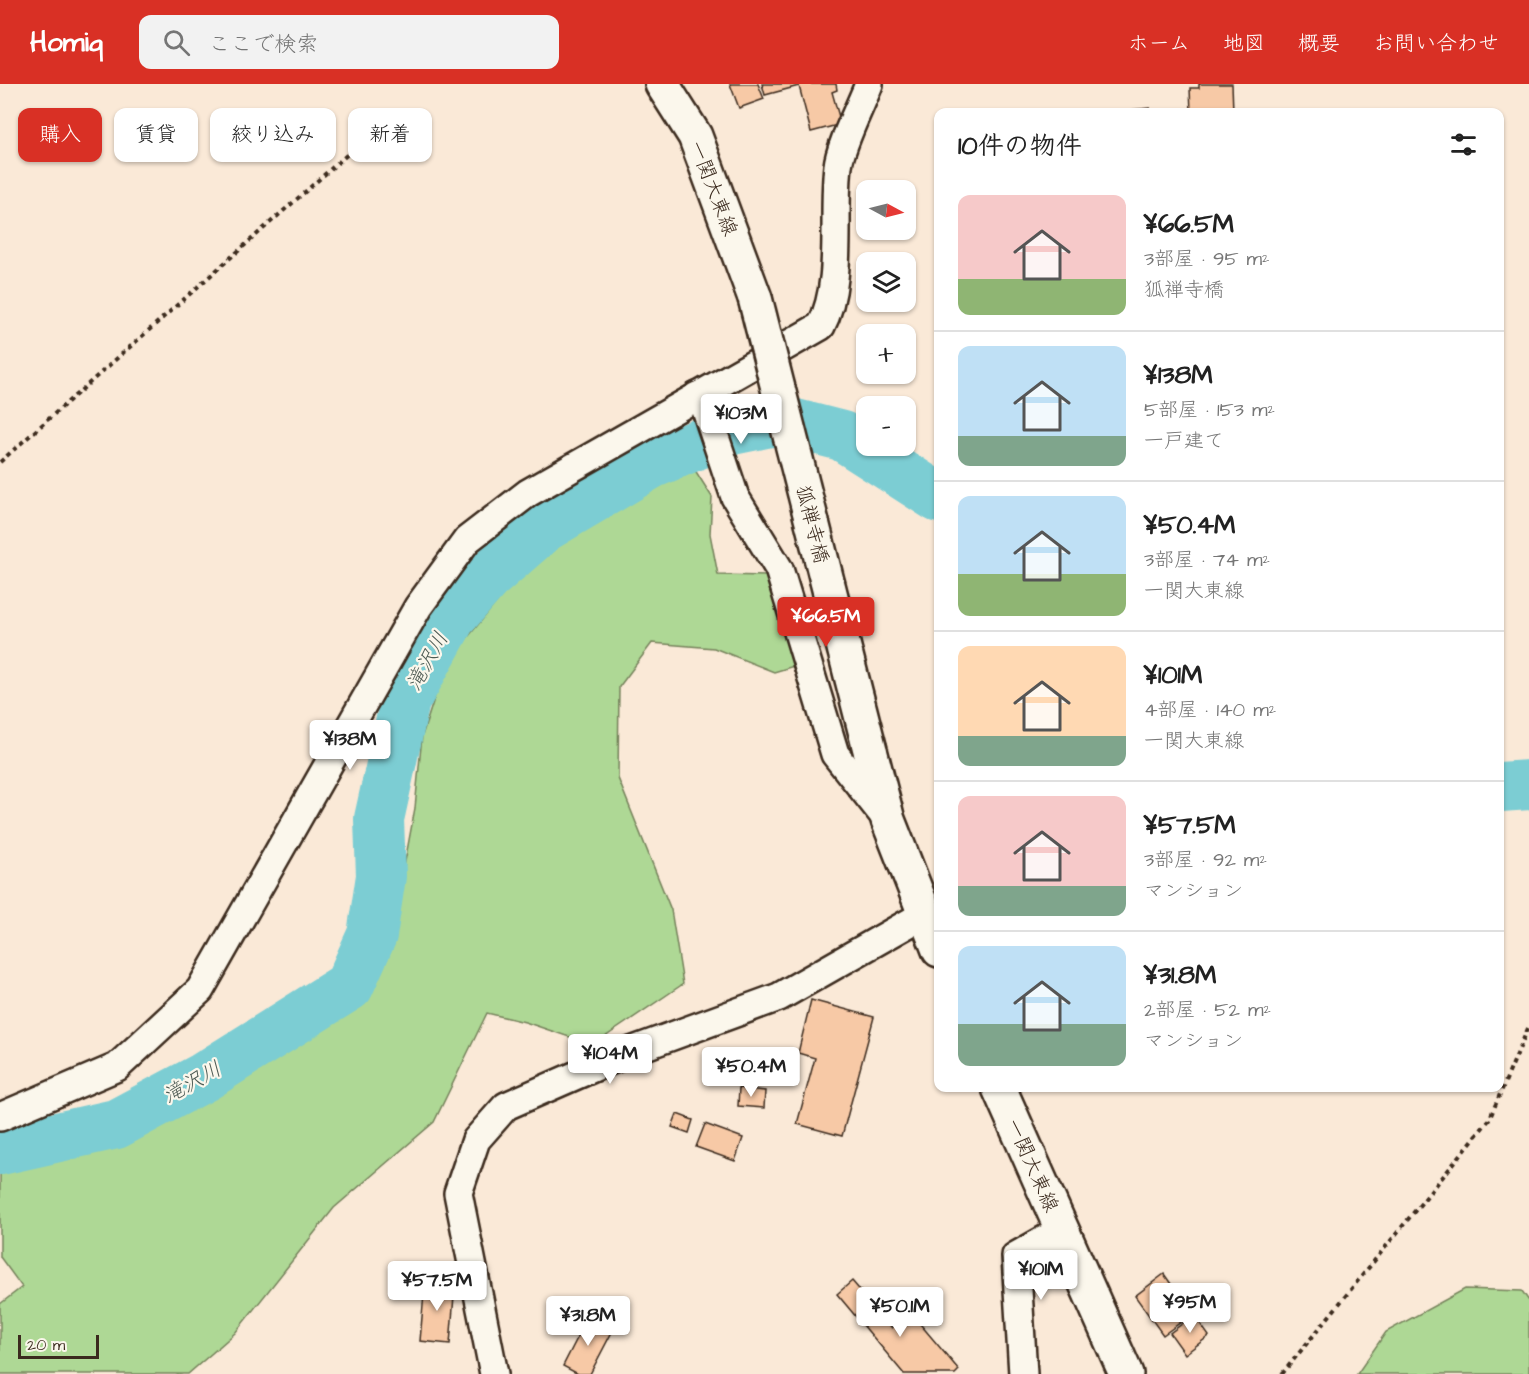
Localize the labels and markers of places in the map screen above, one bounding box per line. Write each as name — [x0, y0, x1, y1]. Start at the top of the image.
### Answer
pin: ¥103M — [699, 394, 783, 445]
pin: ¥66.5M — [777, 597, 875, 648]
pin: ¥138M — [308, 720, 392, 771]
pin: ¥104M — [568, 1034, 652, 1085]
pin: ¥50.4M — [702, 1047, 800, 1098]
pin: ¥101M — [999, 1250, 1083, 1301]
pin: ¥57.5M — [388, 1261, 486, 1312]
pin: ¥95M — [1154, 1283, 1226, 1334]
pin: ¥50.1M — [851, 1287, 949, 1338]
pin: ¥31.8M — [539, 1296, 637, 1347]

